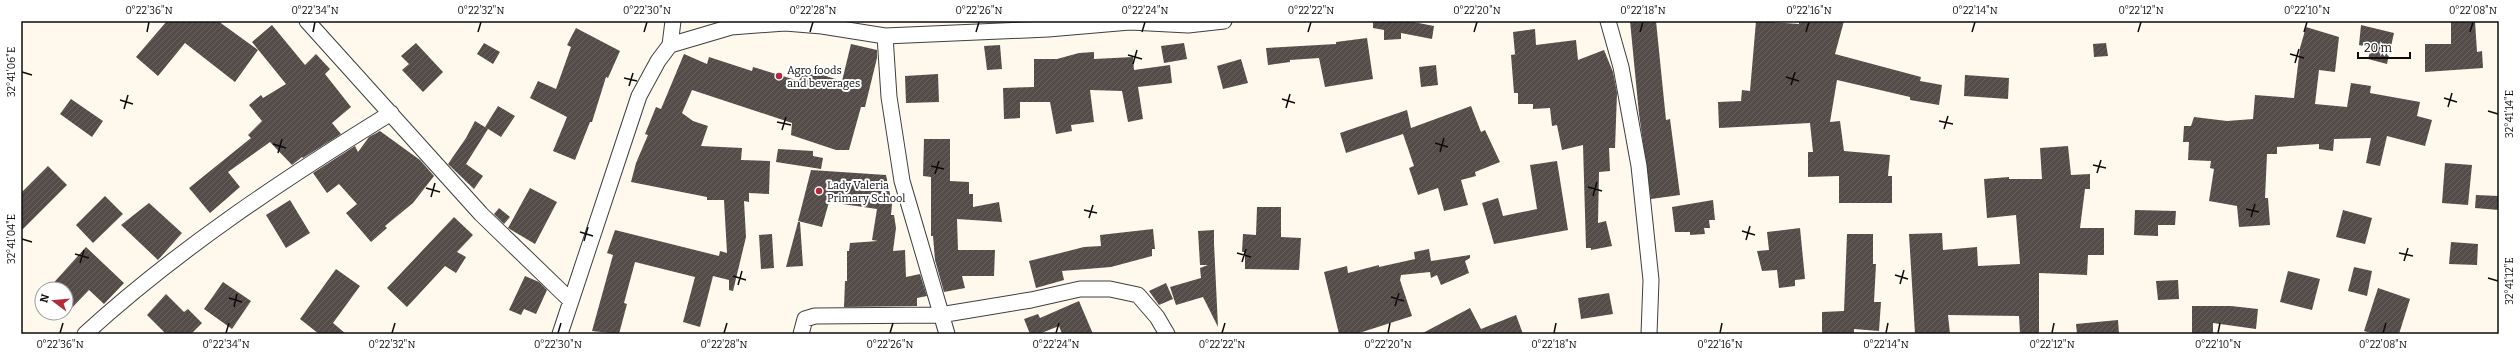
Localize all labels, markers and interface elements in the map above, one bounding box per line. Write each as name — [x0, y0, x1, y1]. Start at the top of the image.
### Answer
text: 0°22'36"N — [125, 5, 173, 17]
text: 0°22'34"N — [291, 5, 339, 17]
text: 0°22'32"N — [458, 5, 504, 17]
text: 0°22'30"N — [623, 5, 671, 17]
text: 0°22'28"N — [790, 5, 837, 17]
text: 0°22'26"N — [956, 5, 1003, 17]
text: 0°22'24"N — [1122, 5, 1169, 17]
text: 0°22'22"N — [1288, 5, 1334, 17]
text: 0°22'20"N — [1453, 5, 1501, 17]
text: 0°22'18"N — [1620, 5, 1666, 17]
text: 0°22'16"N — [1786, 5, 1832, 17]
text: 0°22'14"N — [1952, 5, 1998, 17]
text: 0°22'12"N — [2118, 5, 2164, 17]
text: 0°22'10"N — [2284, 5, 2330, 17]
text: 0°22'08"N — [2449, 5, 2497, 17]
scale bar — [2358, 34, 2410, 60]
text: 20 m — [2364, 41, 2393, 55]
text: 32°41'06"E — [6, 47, 18, 97]
place label: Agro foods and beverages — [787, 64, 860, 90]
marker: Agro foods and beverages — [774, 71, 784, 81]
text: 32°41'14"E — [2504, 90, 2516, 138]
place label: Lady Valeria Primary School — [827, 179, 906, 205]
marker: Lady Valeria Primary School — [814, 186, 824, 196]
text: 32°41'04"E — [6, 214, 18, 264]
text: 32°41'12"E — [2504, 257, 2516, 305]
north arrow — [34, 281, 74, 321]
text: N — [37, 292, 52, 304]
text: 0°22'36"N — [36, 339, 84, 351]
text: 0°22'34"N — [202, 339, 250, 351]
text: 0°22'32"N — [369, 339, 415, 351]
text: 0°22'30"N — [534, 339, 582, 351]
text: 0°22'28"N — [701, 339, 748, 351]
text: 0°22'26"N — [867, 339, 914, 351]
text: 0°22'24"N — [1033, 339, 1080, 351]
text: 0°22'22"N — [1199, 339, 1245, 351]
text: 0°22'20"N — [1364, 339, 1412, 351]
text: 0°22'18"N — [1531, 339, 1577, 351]
text: 0°22'16"N — [1697, 339, 1743, 351]
text: 0°22'14"N — [1863, 339, 1909, 351]
text: 0°22'12"N — [2029, 339, 2075, 351]
text: 0°22'10"N — [2195, 339, 2241, 351]
text: 0°22'08"N — [2359, 339, 2407, 351]

